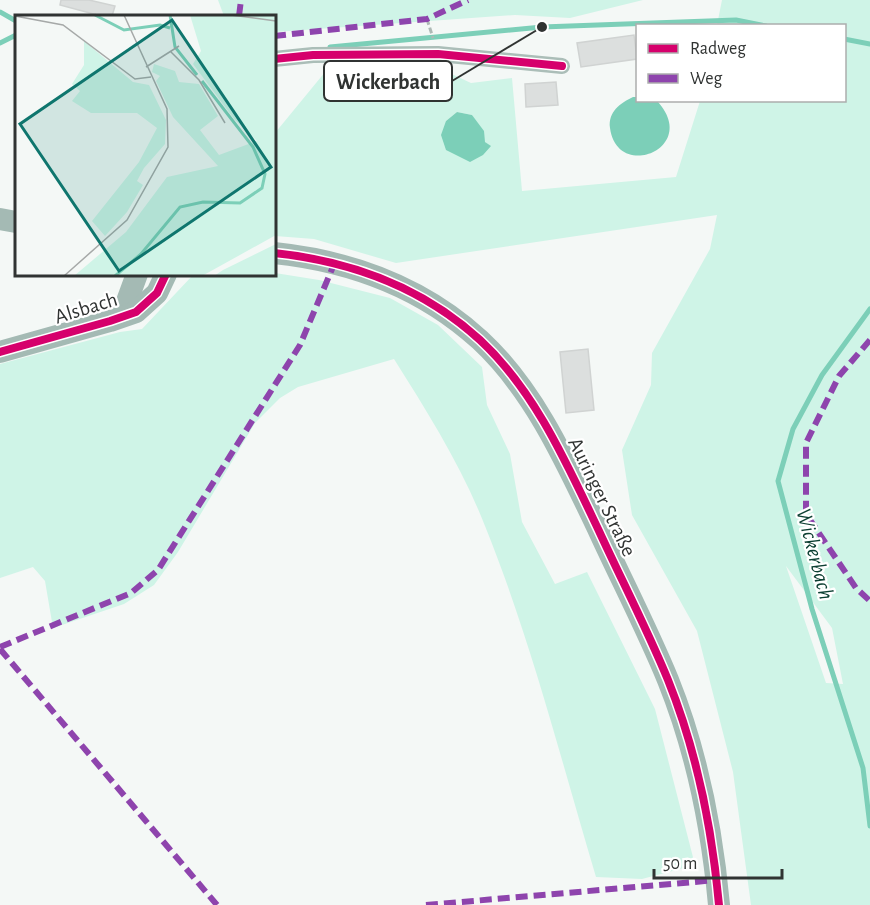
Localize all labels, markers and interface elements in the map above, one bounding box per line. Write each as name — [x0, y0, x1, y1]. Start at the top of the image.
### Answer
inset map — [15, 15, 276, 276]
legend — [636, 24, 846, 102]
text: Radweg — [690, 40, 746, 58]
callout: Wickerbach — [324, 61, 452, 101]
text: Weg — [690, 70, 722, 88]
text: Wickerbach — [336, 71, 440, 93]
street label: Alsbach — [52, 289, 120, 327]
street label: Auringer Straße — [564, 434, 640, 560]
water label: Wickerbach — [792, 506, 838, 602]
scale bar — [654, 842, 782, 880]
text: 50 m — [663, 855, 697, 873]

